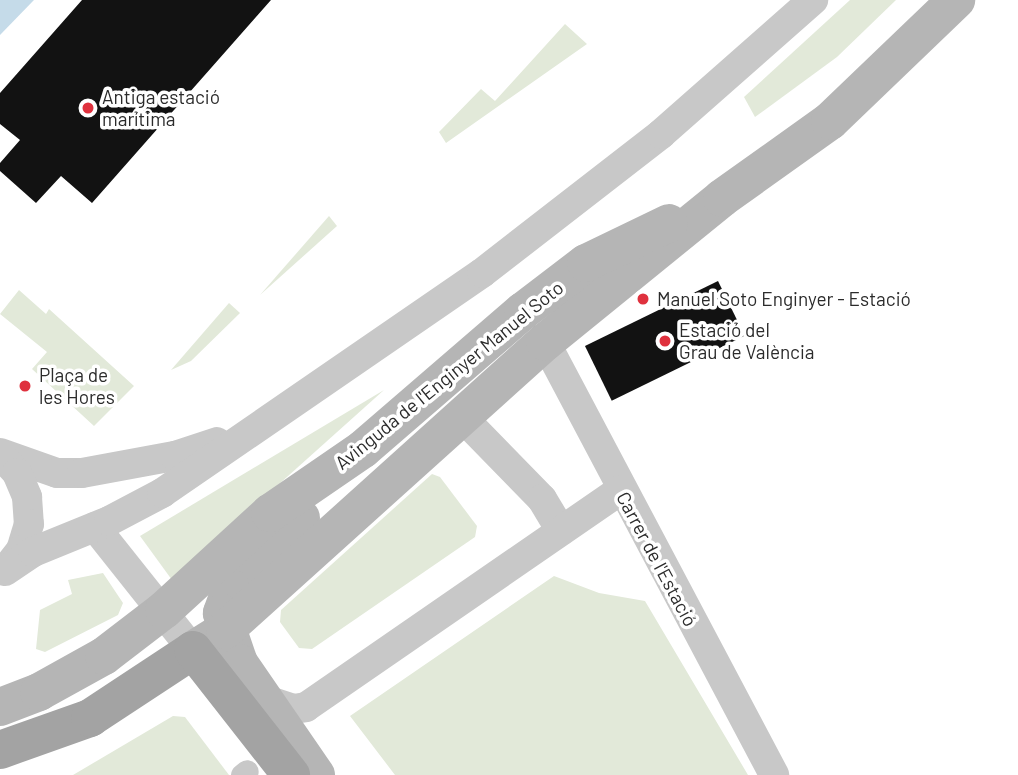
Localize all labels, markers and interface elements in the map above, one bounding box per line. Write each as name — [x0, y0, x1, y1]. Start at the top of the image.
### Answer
place label: Antiga estació marítima — [102, 86, 220, 130]
marker: Antiga estació marítima — [80, 100, 96, 116]
street label: Avinguda de l'Enginyer Manuel Soto — [330, 276, 568, 474]
place label: Manuel Soto Enginyer - Estació — [657, 288, 911, 310]
marker: Manuel Soto Enginyer - Estació — [635, 291, 651, 307]
place label: Estació del Grau de València — [679, 319, 815, 363]
marker: Estació del Grau de València — [657, 333, 673, 349]
place label: Plaça de les Hores — [39, 364, 115, 408]
marker: Plaça de les Hores — [17, 378, 33, 394]
street label: Carrer de l'Estació — [612, 488, 702, 630]

